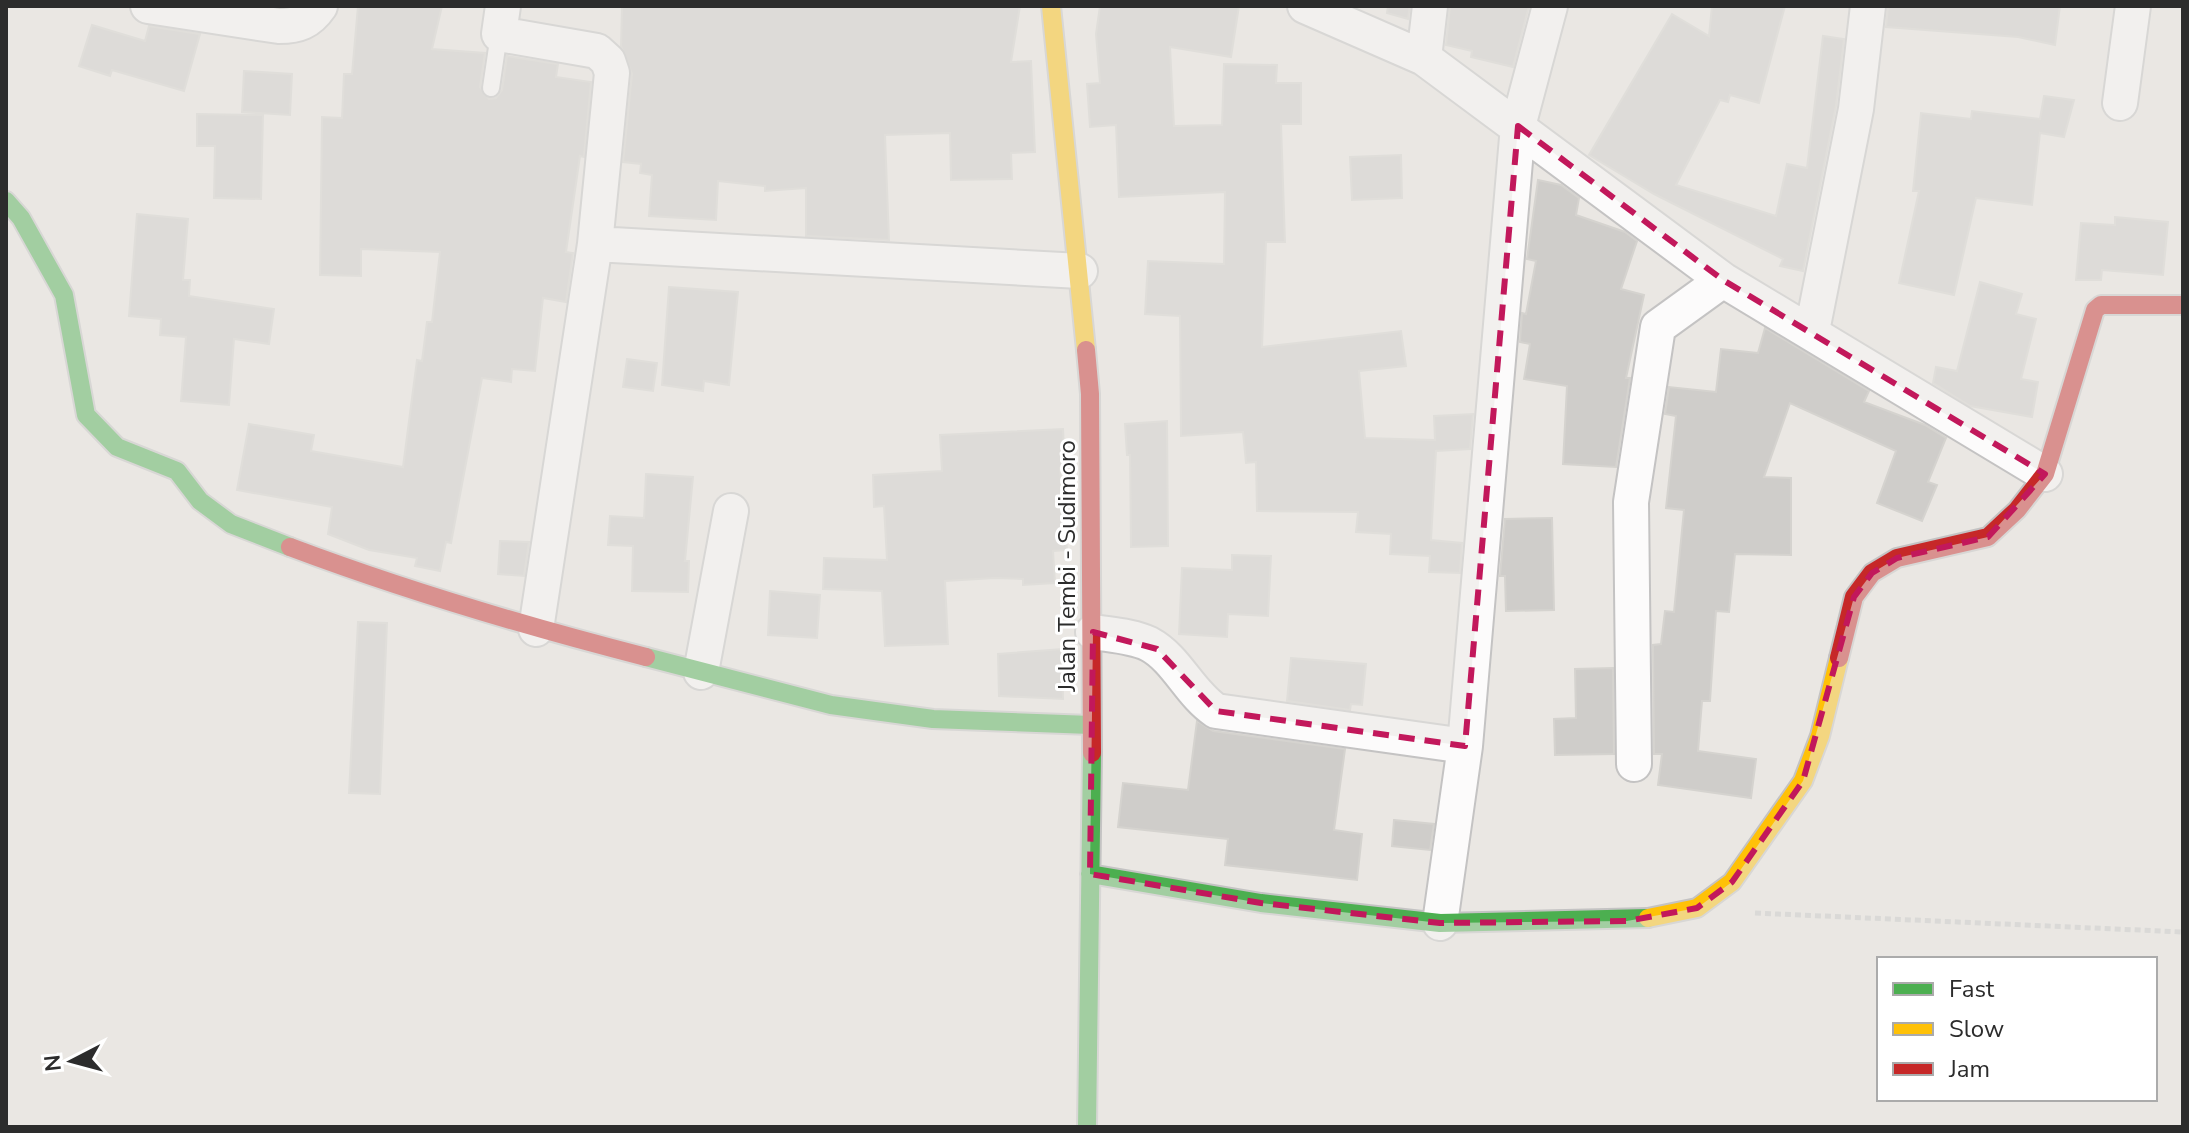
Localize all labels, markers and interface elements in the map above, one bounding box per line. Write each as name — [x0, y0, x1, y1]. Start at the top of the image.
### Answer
street label: Jalan Tembi - Sudimoro — [1051, 440, 1083, 693]
legend — [1877, 957, 2157, 1101]
text: Fast — [1949, 973, 1995, 1005]
text: Slow — [1949, 1013, 2004, 1045]
north arrow — [32, 1021, 112, 1101]
text: N — [37, 1053, 69, 1073]
text: Jam — [1948, 1053, 1990, 1085]

